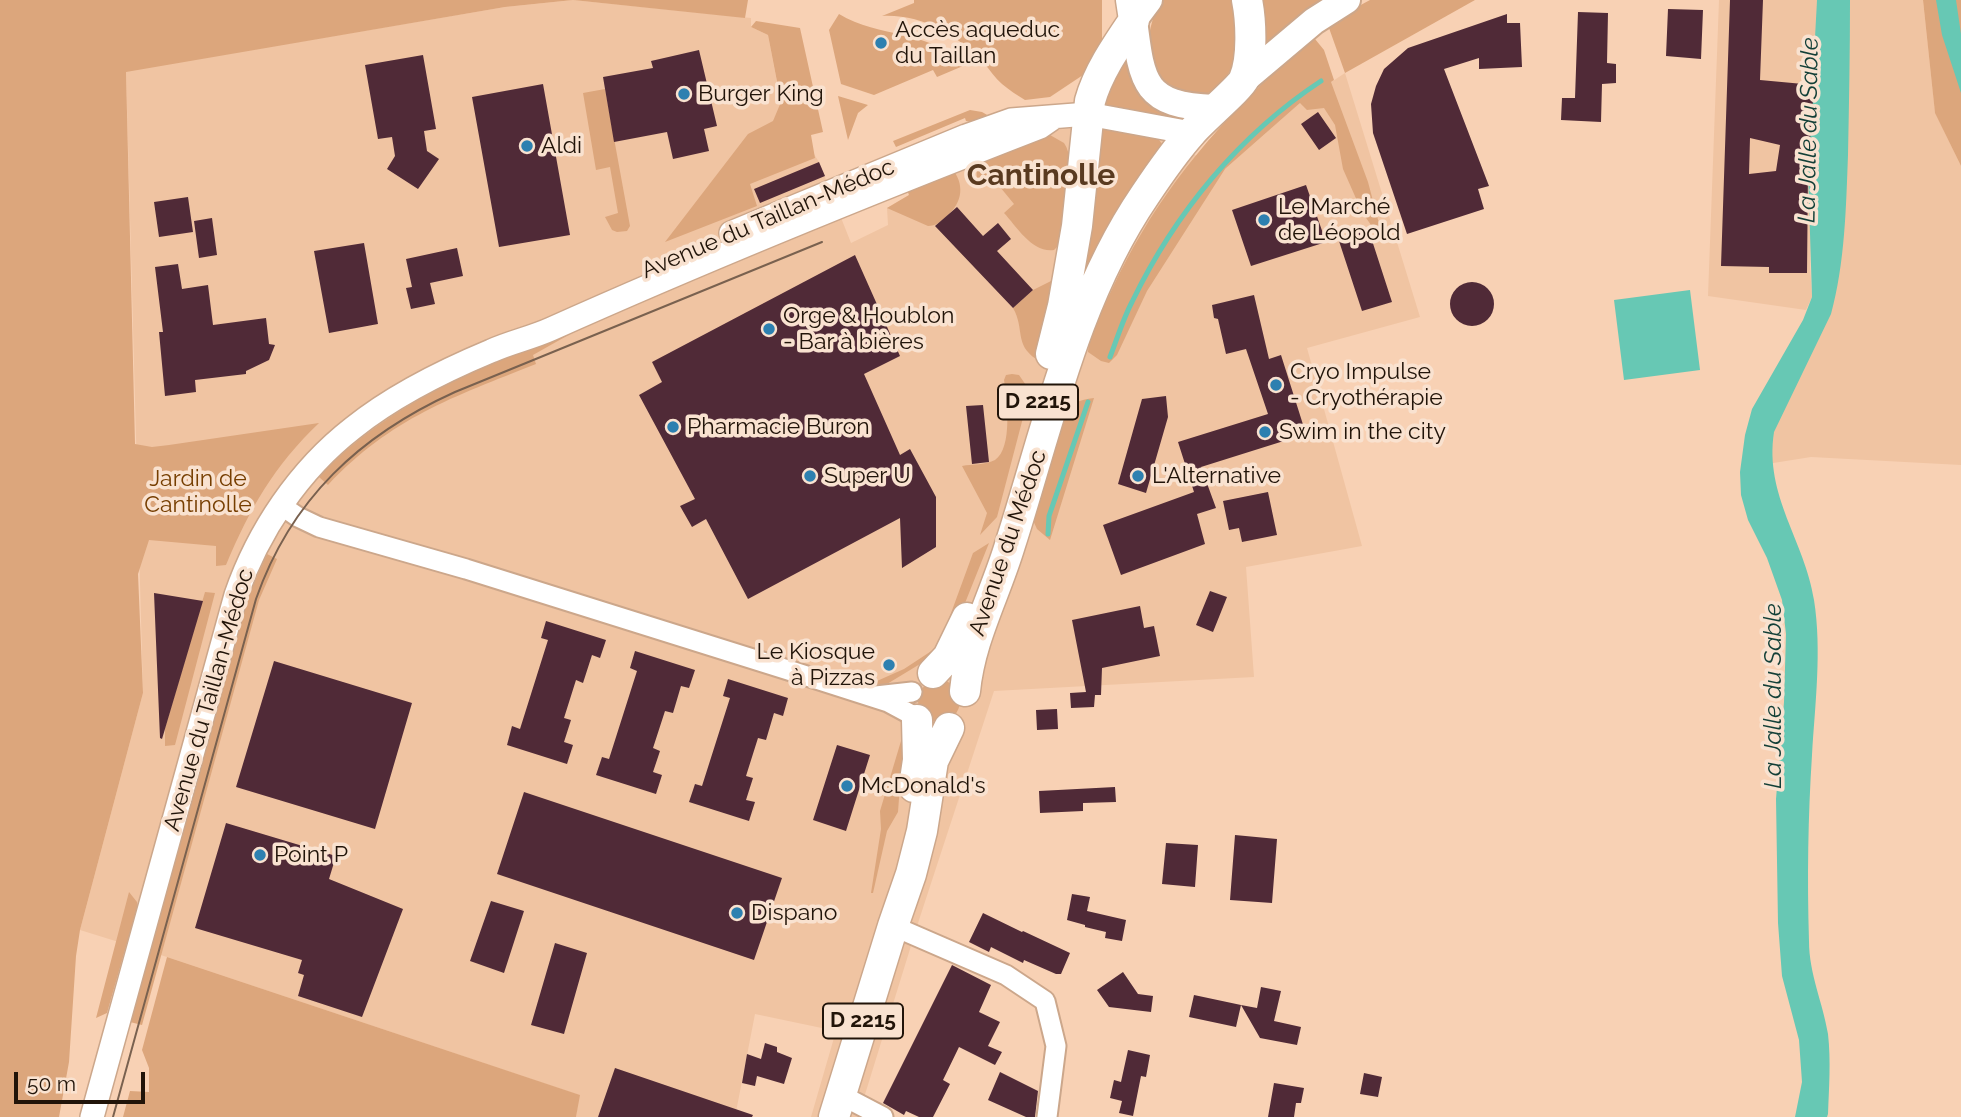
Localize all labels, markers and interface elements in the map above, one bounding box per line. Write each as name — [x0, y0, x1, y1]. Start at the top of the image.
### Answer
place label: Accès aqueduc du Taillan — [895, 16, 1060, 70]
marker: Accès aqueduc du Taillan — [873, 35, 889, 51]
water label: La Jalle du Sable — [1793, 37, 1825, 223]
place label: Burger King — [698, 80, 824, 108]
marker: Burger King — [676, 86, 692, 102]
place label: Aldi — [541, 132, 582, 160]
marker: Aldi — [519, 138, 535, 154]
street label: Avenue du Taillan-Médoc — [637, 153, 899, 285]
district label: Cantinolle — [967, 158, 1115, 194]
place label: Le Marché de Léopold — [1278, 193, 1400, 247]
marker: Le Marché de Léopold — [1256, 212, 1272, 228]
place label: Orge & Houblon - Bar à bières — [783, 302, 954, 356]
marker: Orge & Houblon - Bar à bières — [761, 321, 777, 337]
place label: Cryo Impulse - Cryothérapie — [1290, 358, 1443, 412]
marker: Cryo Impulse - Cryothérapie — [1268, 377, 1284, 393]
road number: D 2215 — [998, 384, 1078, 420]
place label: Pharmacie Buron — [687, 413, 870, 441]
place label: Swim in the city — [1279, 418, 1446, 446]
marker: Pharmacie Buron — [665, 419, 681, 435]
marker: Swim in the city — [1257, 424, 1273, 440]
street label: Avenue du Médoc — [963, 447, 1053, 639]
place label: Super U — [824, 462, 911, 490]
place label: L'Alternative — [1152, 462, 1281, 490]
park label: Jardin de Cantinolle — [144, 465, 252, 519]
marker: Super U — [802, 468, 818, 484]
marker: L'Alternative — [1130, 468, 1146, 484]
street label: Avenue du Taillan-Médoc — [158, 566, 260, 834]
water label: La Jalle du Sable — [1760, 603, 1788, 789]
place label: Le Kiosque à Pizzas — [757, 638, 875, 692]
marker: Le Kiosque à Pizzas — [881, 657, 897, 673]
place label: McDonald's — [861, 772, 986, 800]
marker: McDonald's — [839, 778, 855, 794]
place label: Point P — [274, 841, 348, 869]
marker: Point P — [252, 847, 268, 863]
place label: Dispano — [751, 899, 837, 927]
marker: Dispano — [729, 905, 745, 921]
road number: D 2215 — [823, 1004, 903, 1038]
scale bar — [18, 1058, 149, 1102]
text: 50 m — [27, 1071, 76, 1096]

